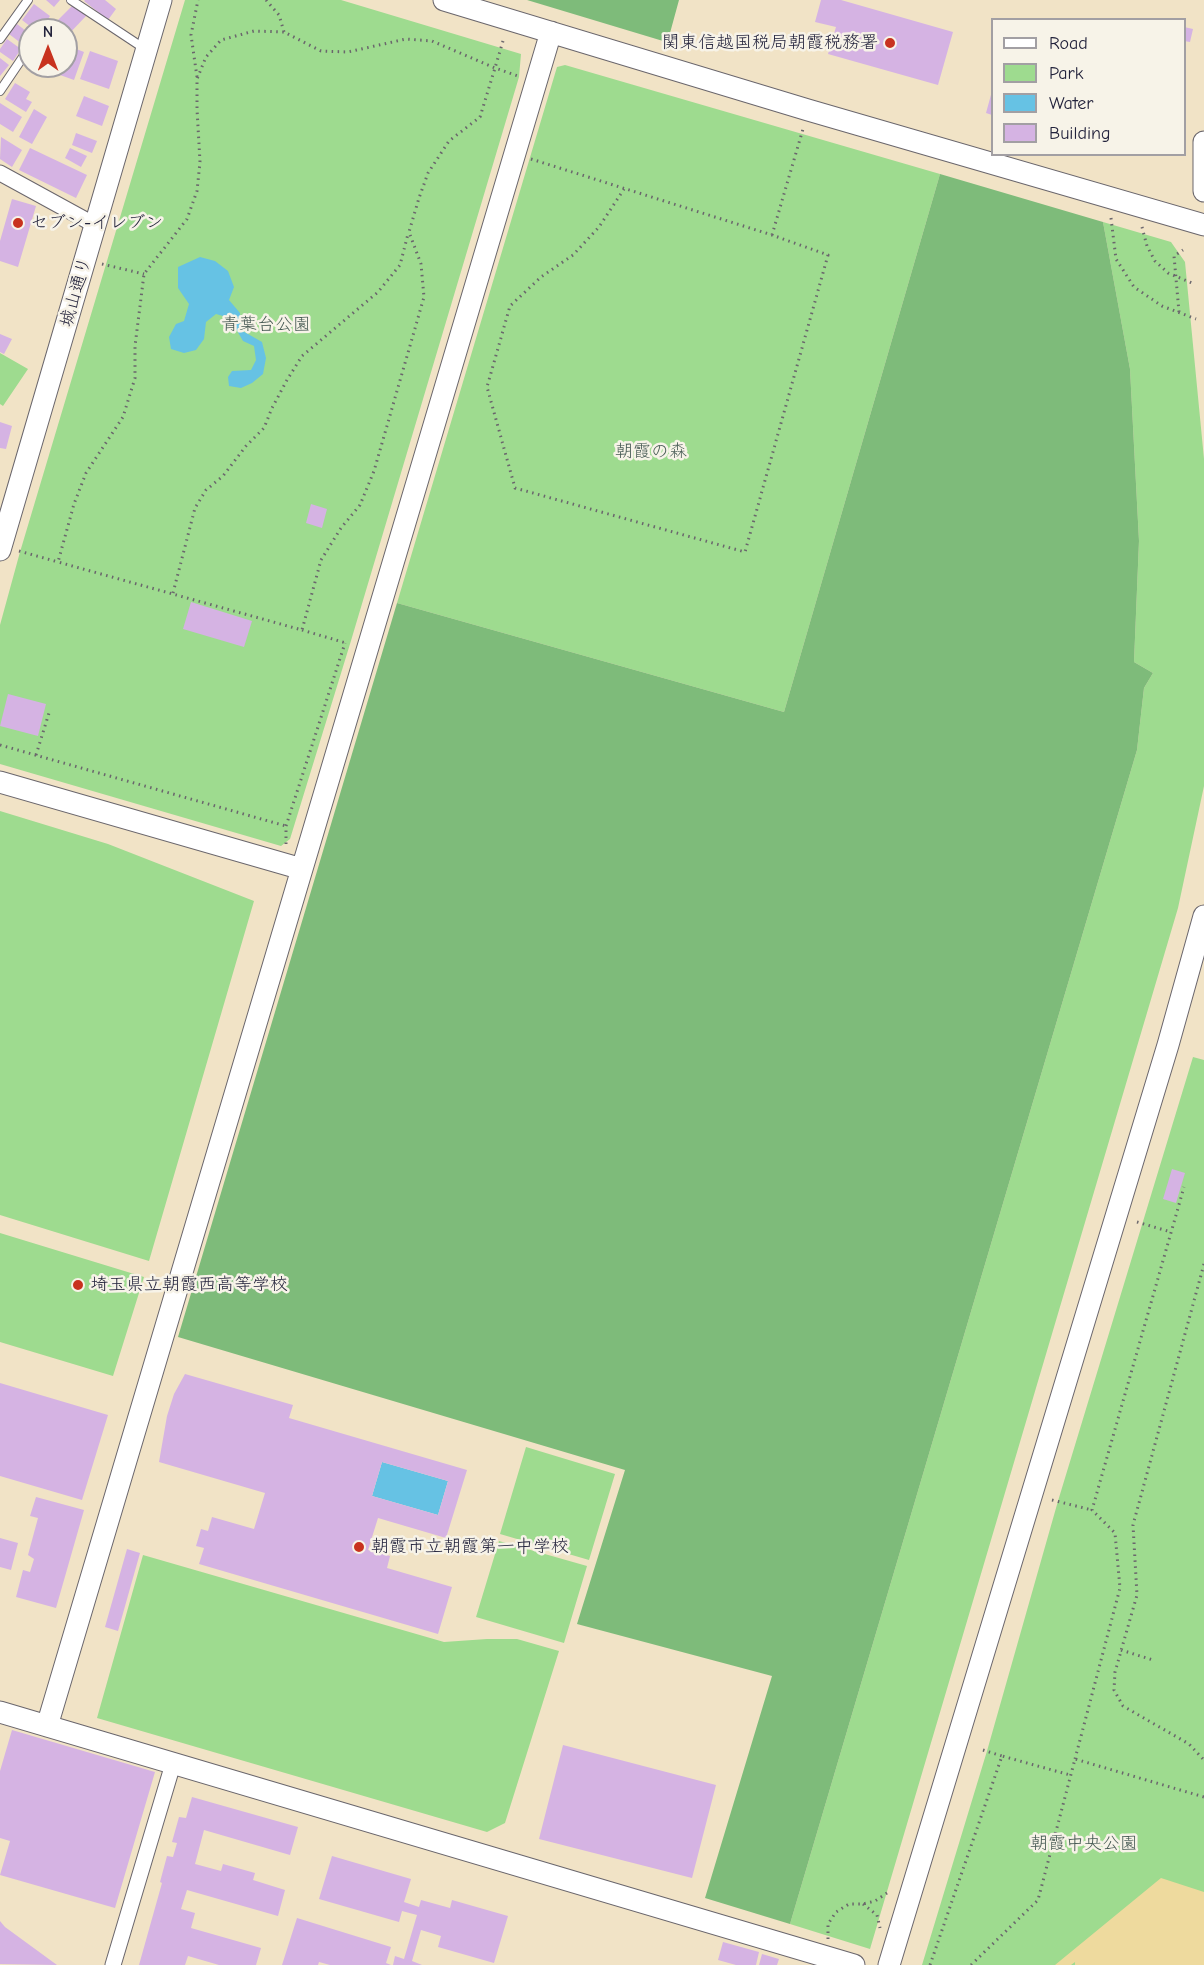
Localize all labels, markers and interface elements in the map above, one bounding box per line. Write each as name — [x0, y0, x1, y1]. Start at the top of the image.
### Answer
north arrow — [18, 18, 78, 78]
legend — [991, 18, 1186, 156]
text: N — [43, 23, 53, 41]
place label: 関東信越国税局朝霞税務署 — [662, 32, 878, 54]
text: Road — [1049, 33, 1088, 54]
marker: 関東信越国税局朝霞税務署 — [883, 36, 897, 50]
text: Park — [1049, 63, 1083, 84]
text: Water — [1049, 93, 1093, 114]
text: Building — [1049, 123, 1111, 144]
place label: セブン-イレブン — [30, 212, 163, 234]
marker: セブン-イレブン — [11, 216, 25, 230]
street label: 城山通り — [56, 254, 96, 330]
park label: 青葉台公園 — [221, 314, 311, 336]
park label: 朝霞の森 — [615, 441, 687, 463]
place label: 埼玉県立朝霞西高等学校 — [90, 1274, 288, 1296]
marker: 埼玉県立朝霞西高等学校 — [71, 1278, 85, 1292]
place label: 朝霞市立朝霞第一中学校 — [371, 1536, 569, 1558]
marker: 朝霞市立朝霞第一中学校 — [352, 1540, 366, 1554]
park label: 朝霞中央公園 — [1030, 1833, 1138, 1855]

